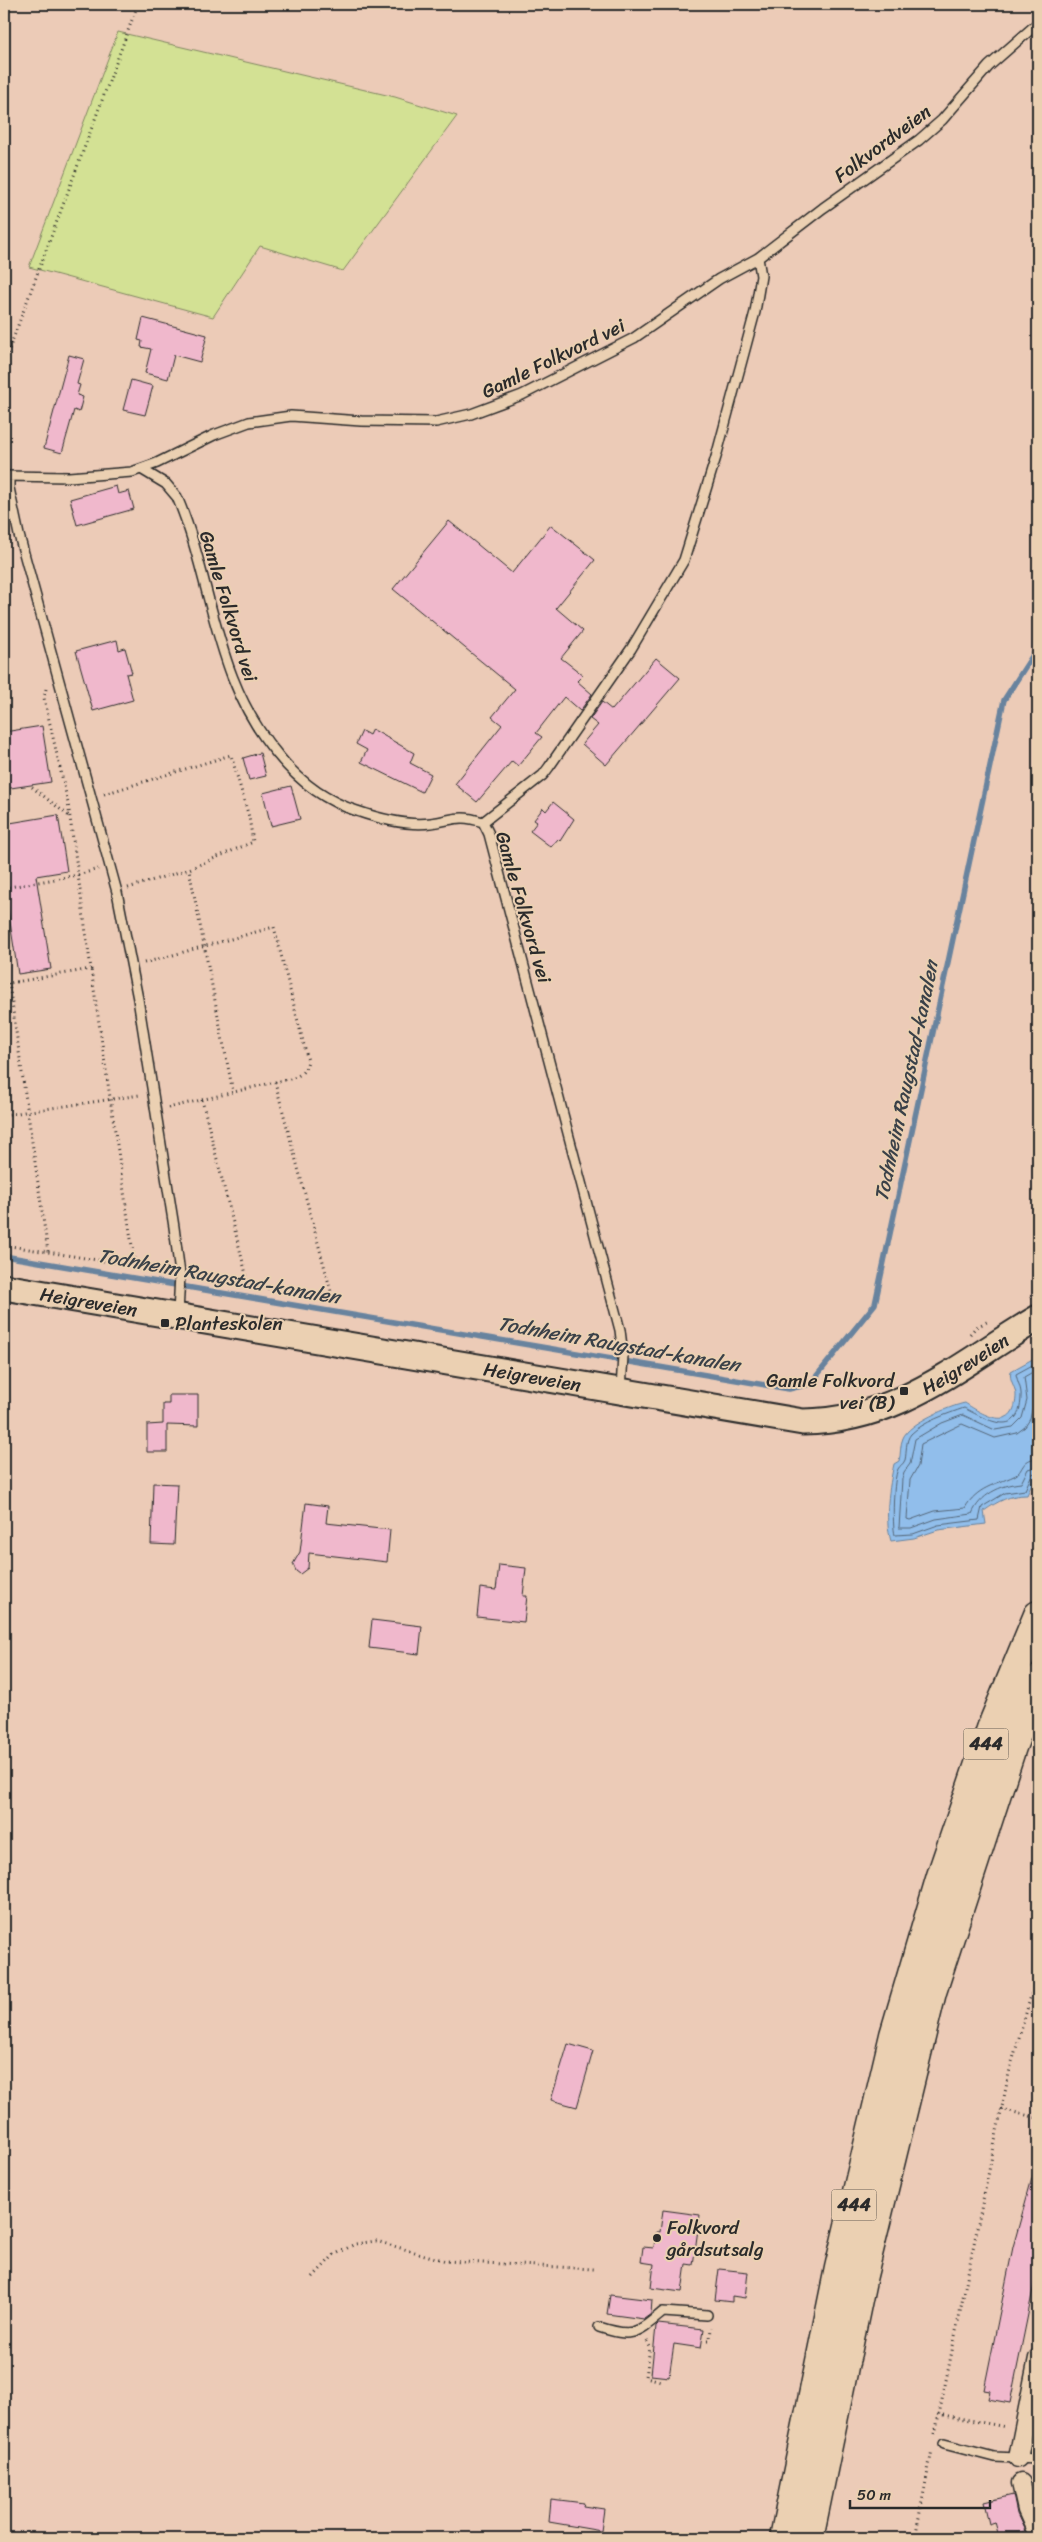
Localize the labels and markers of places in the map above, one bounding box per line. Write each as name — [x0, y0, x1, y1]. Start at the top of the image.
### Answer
place label: Planteskolen — [175, 1307, 283, 1340]
marker: Planteskolen — [159, 1317, 171, 1329]
place label: Gamle Folkvord vei (B) — [766, 1364, 896, 1419]
marker: Gamle Folkvord vei (B) — [898, 1385, 910, 1397]
place label: Folkvord gårdsutsalg — [665, 2211, 764, 2266]
marker: Folkvord gårdsutsalg — [651, 2232, 663, 2244]

